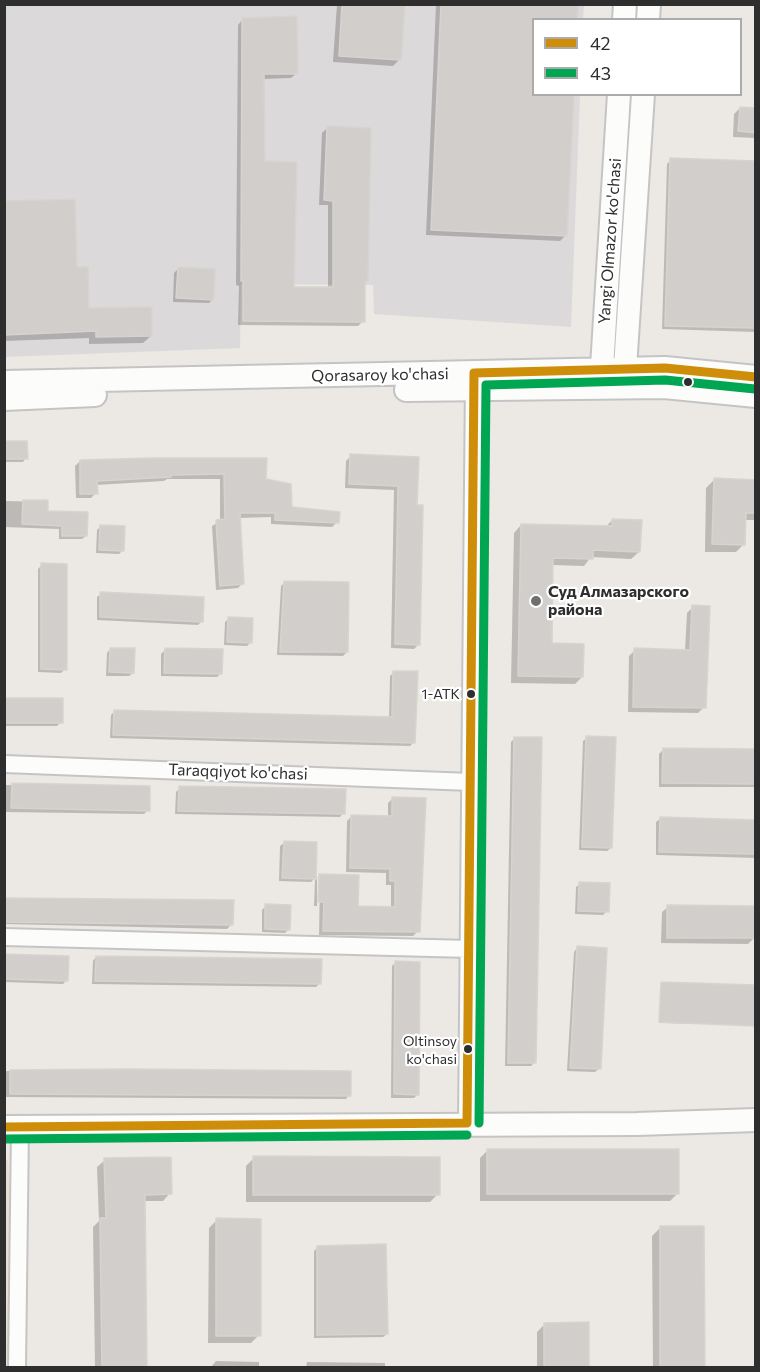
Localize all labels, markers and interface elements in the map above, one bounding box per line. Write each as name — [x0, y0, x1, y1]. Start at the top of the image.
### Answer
legend — [532, 18, 742, 96]
text: 42 — [590, 32, 611, 54]
text: 43 — [590, 62, 611, 84]
street label: Yangi Olmazor ko'chasi — [595, 157, 625, 325]
street label: Qorasaroy ko'chasi — [311, 364, 449, 386]
unlabelled marker — [682, 376, 694, 388]
place label: Суд Алмазарского района — [548, 582, 689, 620]
marker: Суд Алмазарского района — [529, 594, 543, 608]
place label: 1-ATK — [422, 686, 460, 702]
marker: 1-ATK — [465, 688, 477, 700]
street label: Taraqqiyot ko'chasi — [168, 760, 308, 784]
place label: Oltinsoy ko'chasi — [403, 1033, 457, 1066]
marker: Oltinsoy ko'chasi — [462, 1043, 474, 1055]

